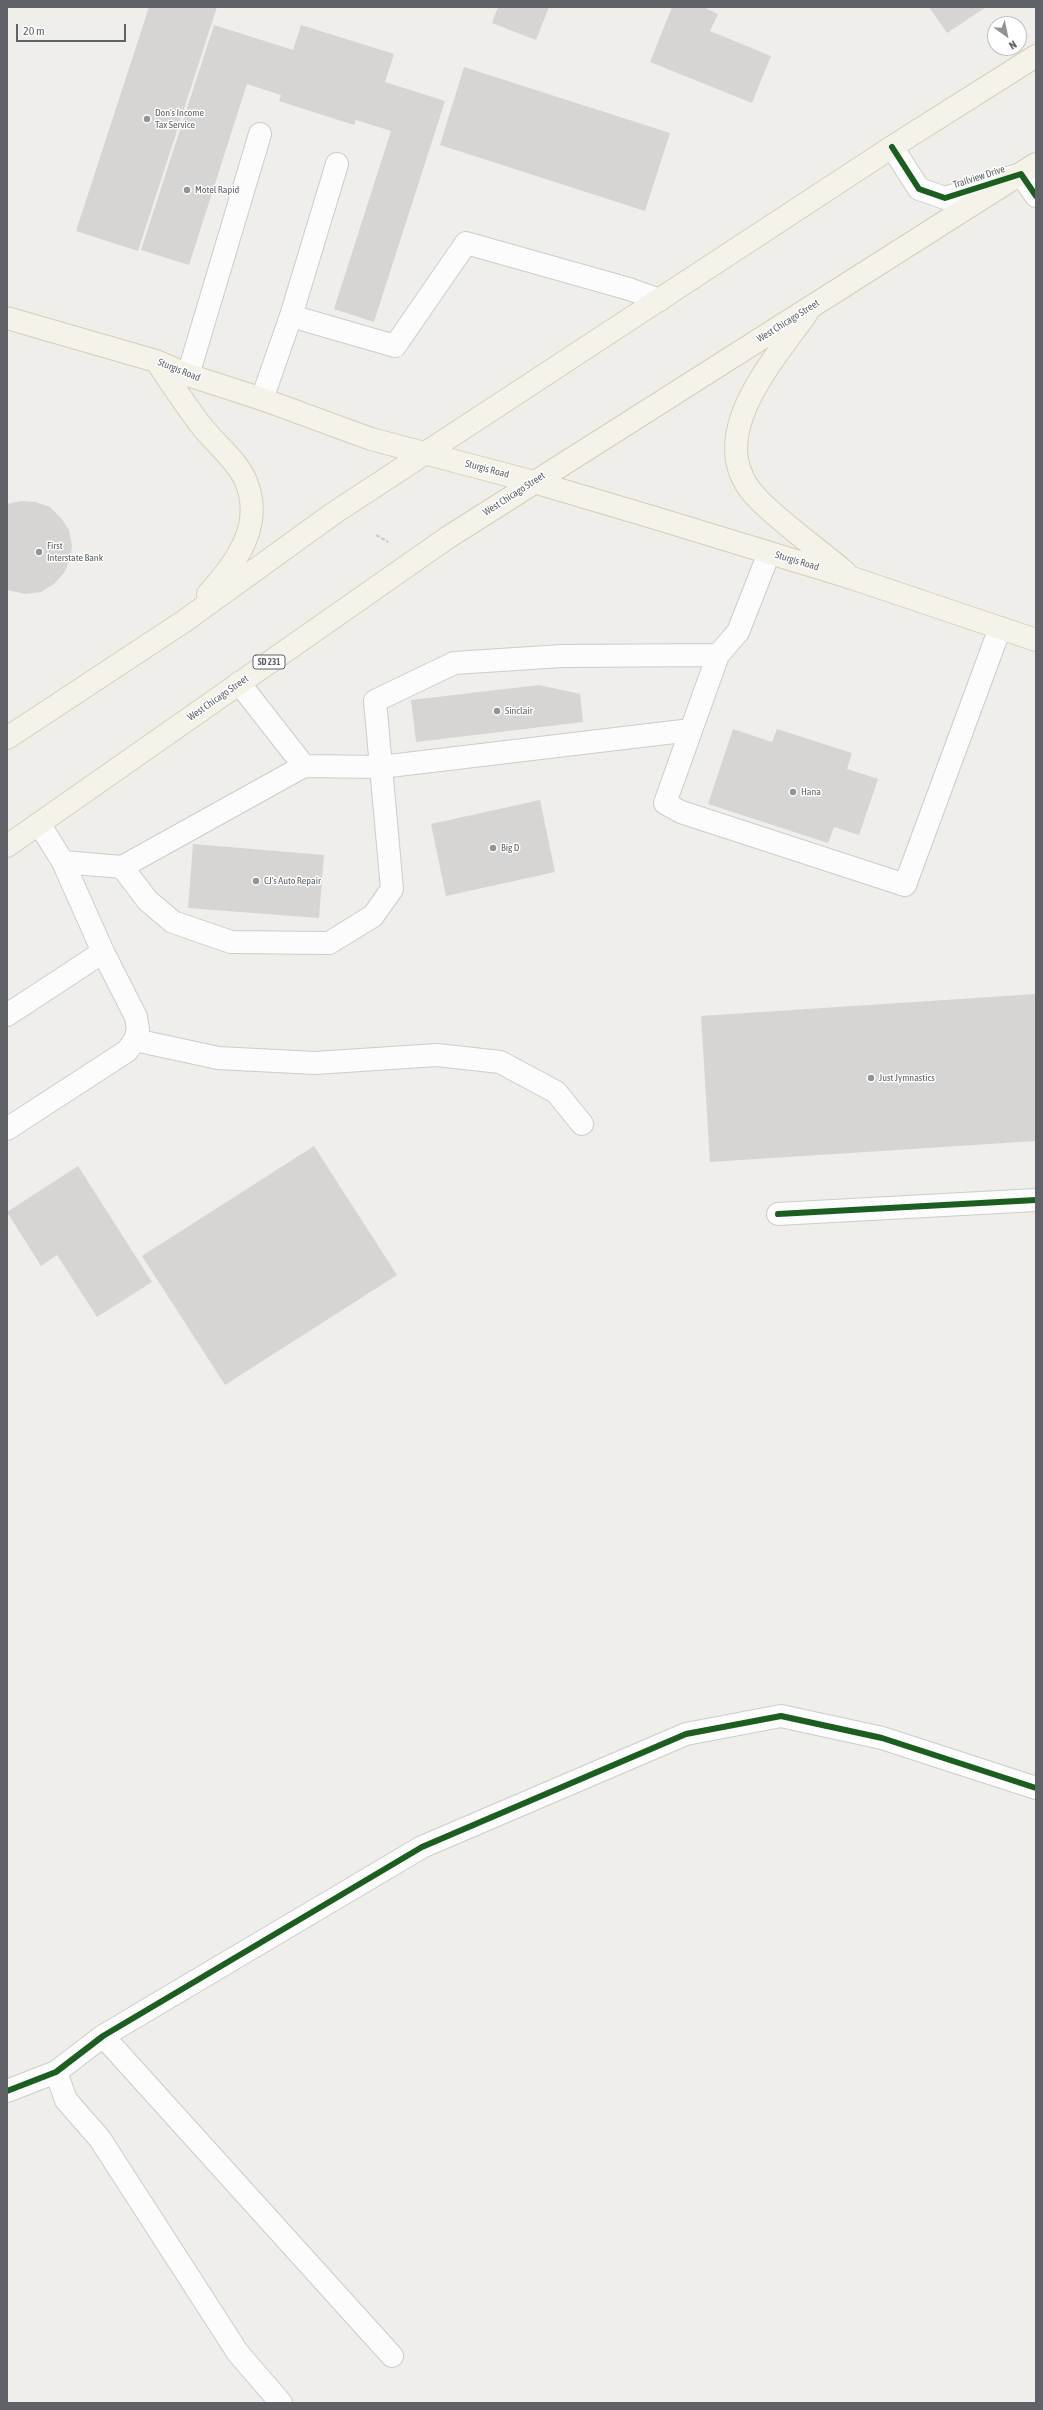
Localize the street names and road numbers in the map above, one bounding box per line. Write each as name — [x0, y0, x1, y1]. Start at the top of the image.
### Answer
street label: Trailview Drive — [952, 163, 1006, 191]
street label: West Chicago Street — [755, 297, 821, 345]
street label: Sturgis Road — [156, 356, 202, 384]
street label: Sturgis Road — [464, 457, 510, 481]
street label: West Chicago Street — [481, 470, 547, 518]
street label: Sturgis Road — [774, 549, 820, 573]
road number: SD 231 — [253, 655, 285, 669]
street label: West Chicago Street — [185, 673, 251, 723]

